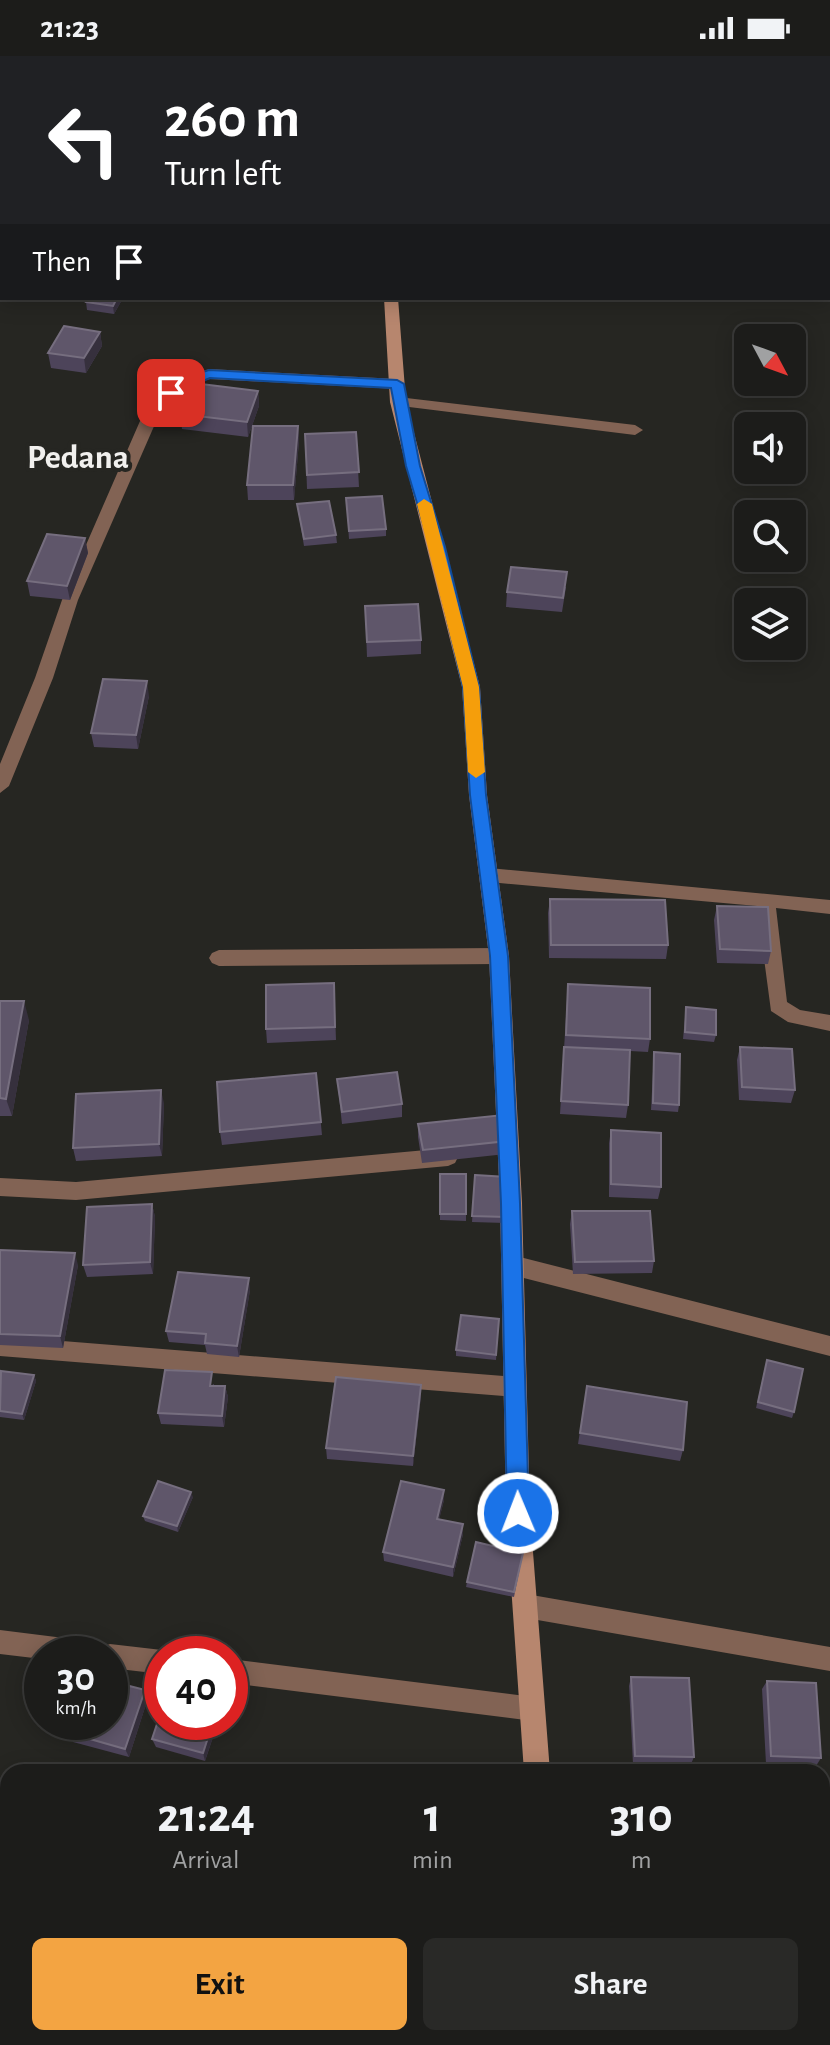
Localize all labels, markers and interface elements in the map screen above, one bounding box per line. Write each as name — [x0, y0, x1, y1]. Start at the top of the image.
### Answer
text: 21:23 — [40, 13, 99, 43]
icon: left — [32, 88, 136, 192]
text: 260 m — [164, 91, 300, 147]
text: Turn left — [164, 156, 281, 192]
icon: arrive — [107, 240, 151, 284]
text: Then — [32, 247, 91, 277]
north arrow — [734, 324, 806, 396]
map controls — [734, 324, 806, 660]
pin — [137, 359, 205, 427]
icon: arrive — [149, 371, 193, 415]
button: sound — [734, 412, 806, 484]
district label: Pedana — [27, 441, 129, 475]
button: search — [734, 500, 806, 572]
button: layers — [734, 588, 806, 660]
position arrow — [476, 1471, 560, 1555]
speed limit sign: 40 — [144, 1636, 248, 1740]
text: 30 — [57, 1658, 95, 1698]
text: km/h — [55, 1698, 97, 1718]
text: 21:24 — [157, 1793, 255, 1841]
text: 1 — [424, 1793, 441, 1841]
text: 310 — [610, 1793, 673, 1841]
text: Arrival — [173, 1847, 239, 1873]
text: min — [412, 1847, 453, 1873]
text: m — [631, 1847, 652, 1873]
button: Exit — [32, 1938, 407, 2030]
button: Share — [423, 1938, 798, 2030]

